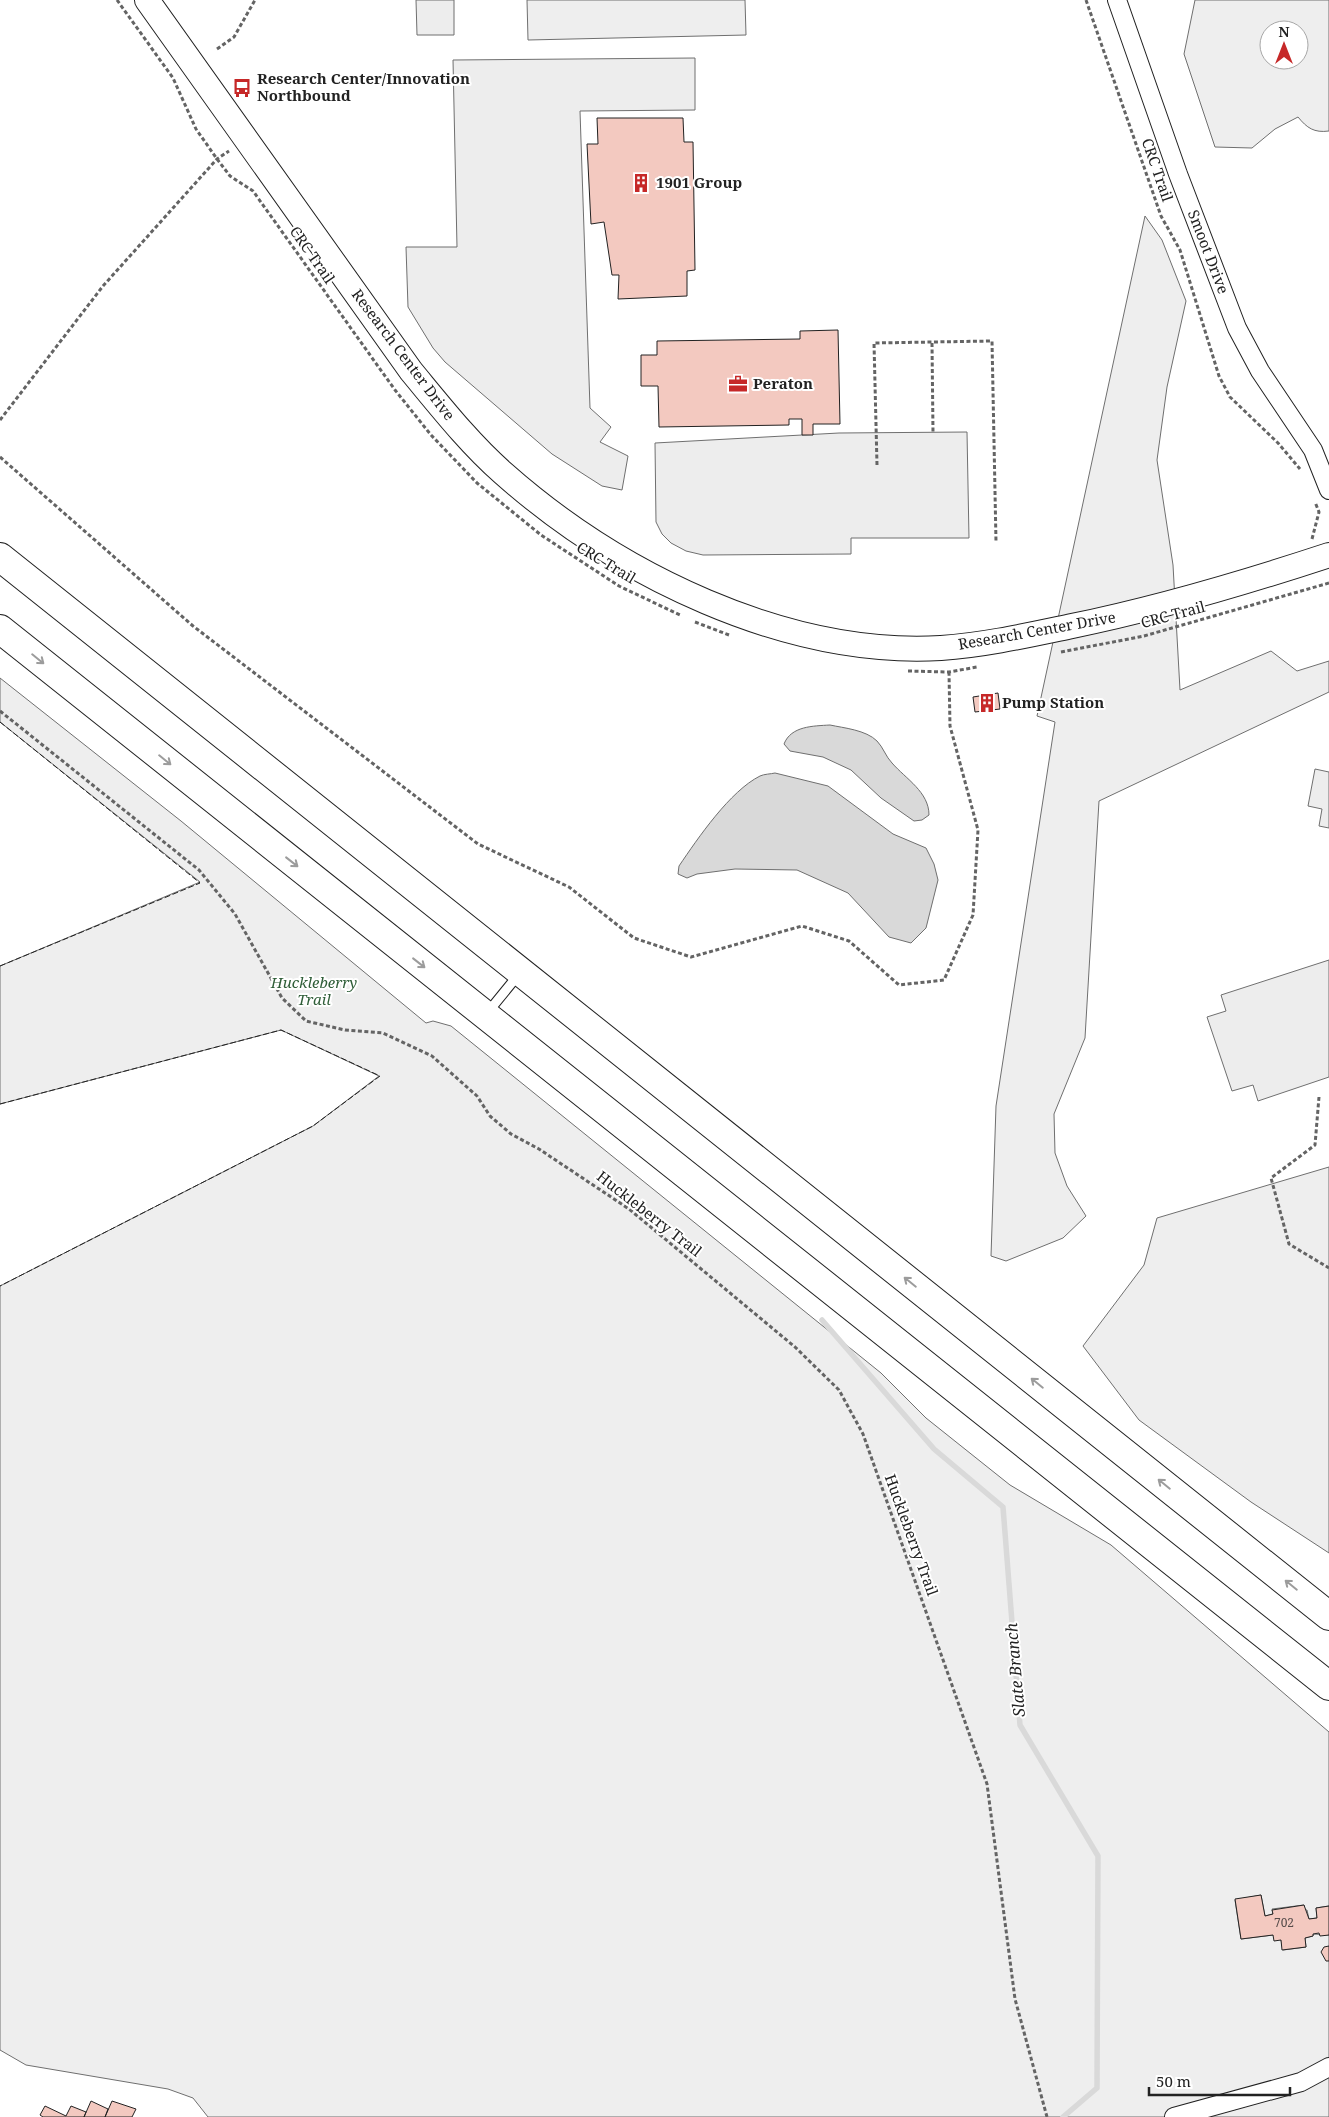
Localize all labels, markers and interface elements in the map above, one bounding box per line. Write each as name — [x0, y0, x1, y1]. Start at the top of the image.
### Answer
north arrow — [1259, 20, 1309, 70]
text: N — [1278, 22, 1290, 41]
place label: Research Center/Innovation Northbound — [257, 68, 470, 105]
bus stop icon: Research Center/Innovation Northbound — [231, 77, 253, 99]
street label: CRC Trail — [1138, 135, 1178, 204]
building icon: 1901 Group — [630, 172, 652, 194]
place label: 1901 Group — [656, 172, 742, 192]
street label: Smoot Drive — [1184, 207, 1234, 296]
street label: CRC Trail — [286, 222, 340, 287]
street label: Research Center Drive — [348, 285, 460, 424]
office icon: Peraton — [727, 373, 749, 395]
place label: Peraton — [753, 373, 813, 393]
street label: CRC Trail — [573, 537, 640, 588]
street label: CRC Trail — [1138, 596, 1207, 632]
street label: Research Center Drive — [956, 606, 1117, 654]
one-way arrow — [31, 654, 45, 664]
building icon: Pump Station — [976, 692, 998, 714]
place label: Pump Station — [1002, 692, 1104, 712]
one-way arrow — [158, 755, 171, 766]
one-way arrow — [285, 856, 298, 867]
one-way arrow — [413, 957, 426, 968]
park label: Huckleberry Trail — [270, 972, 357, 1009]
street label: Huckleberry Trail — [593, 1166, 706, 1261]
one-way arrow — [903, 1276, 916, 1287]
one-way arrow — [1031, 1377, 1044, 1388]
street label: Huckleberry Trail — [881, 1471, 943, 1598]
one-way arrow — [1158, 1479, 1171, 1490]
one-way arrow — [1285, 1580, 1298, 1591]
water label: Slate Branch — [1000, 1621, 1030, 1718]
house number: 702 — [1274, 1914, 1294, 1931]
scale bar — [1149, 2064, 1290, 2096]
text: 50 m — [1156, 2071, 1191, 2091]

